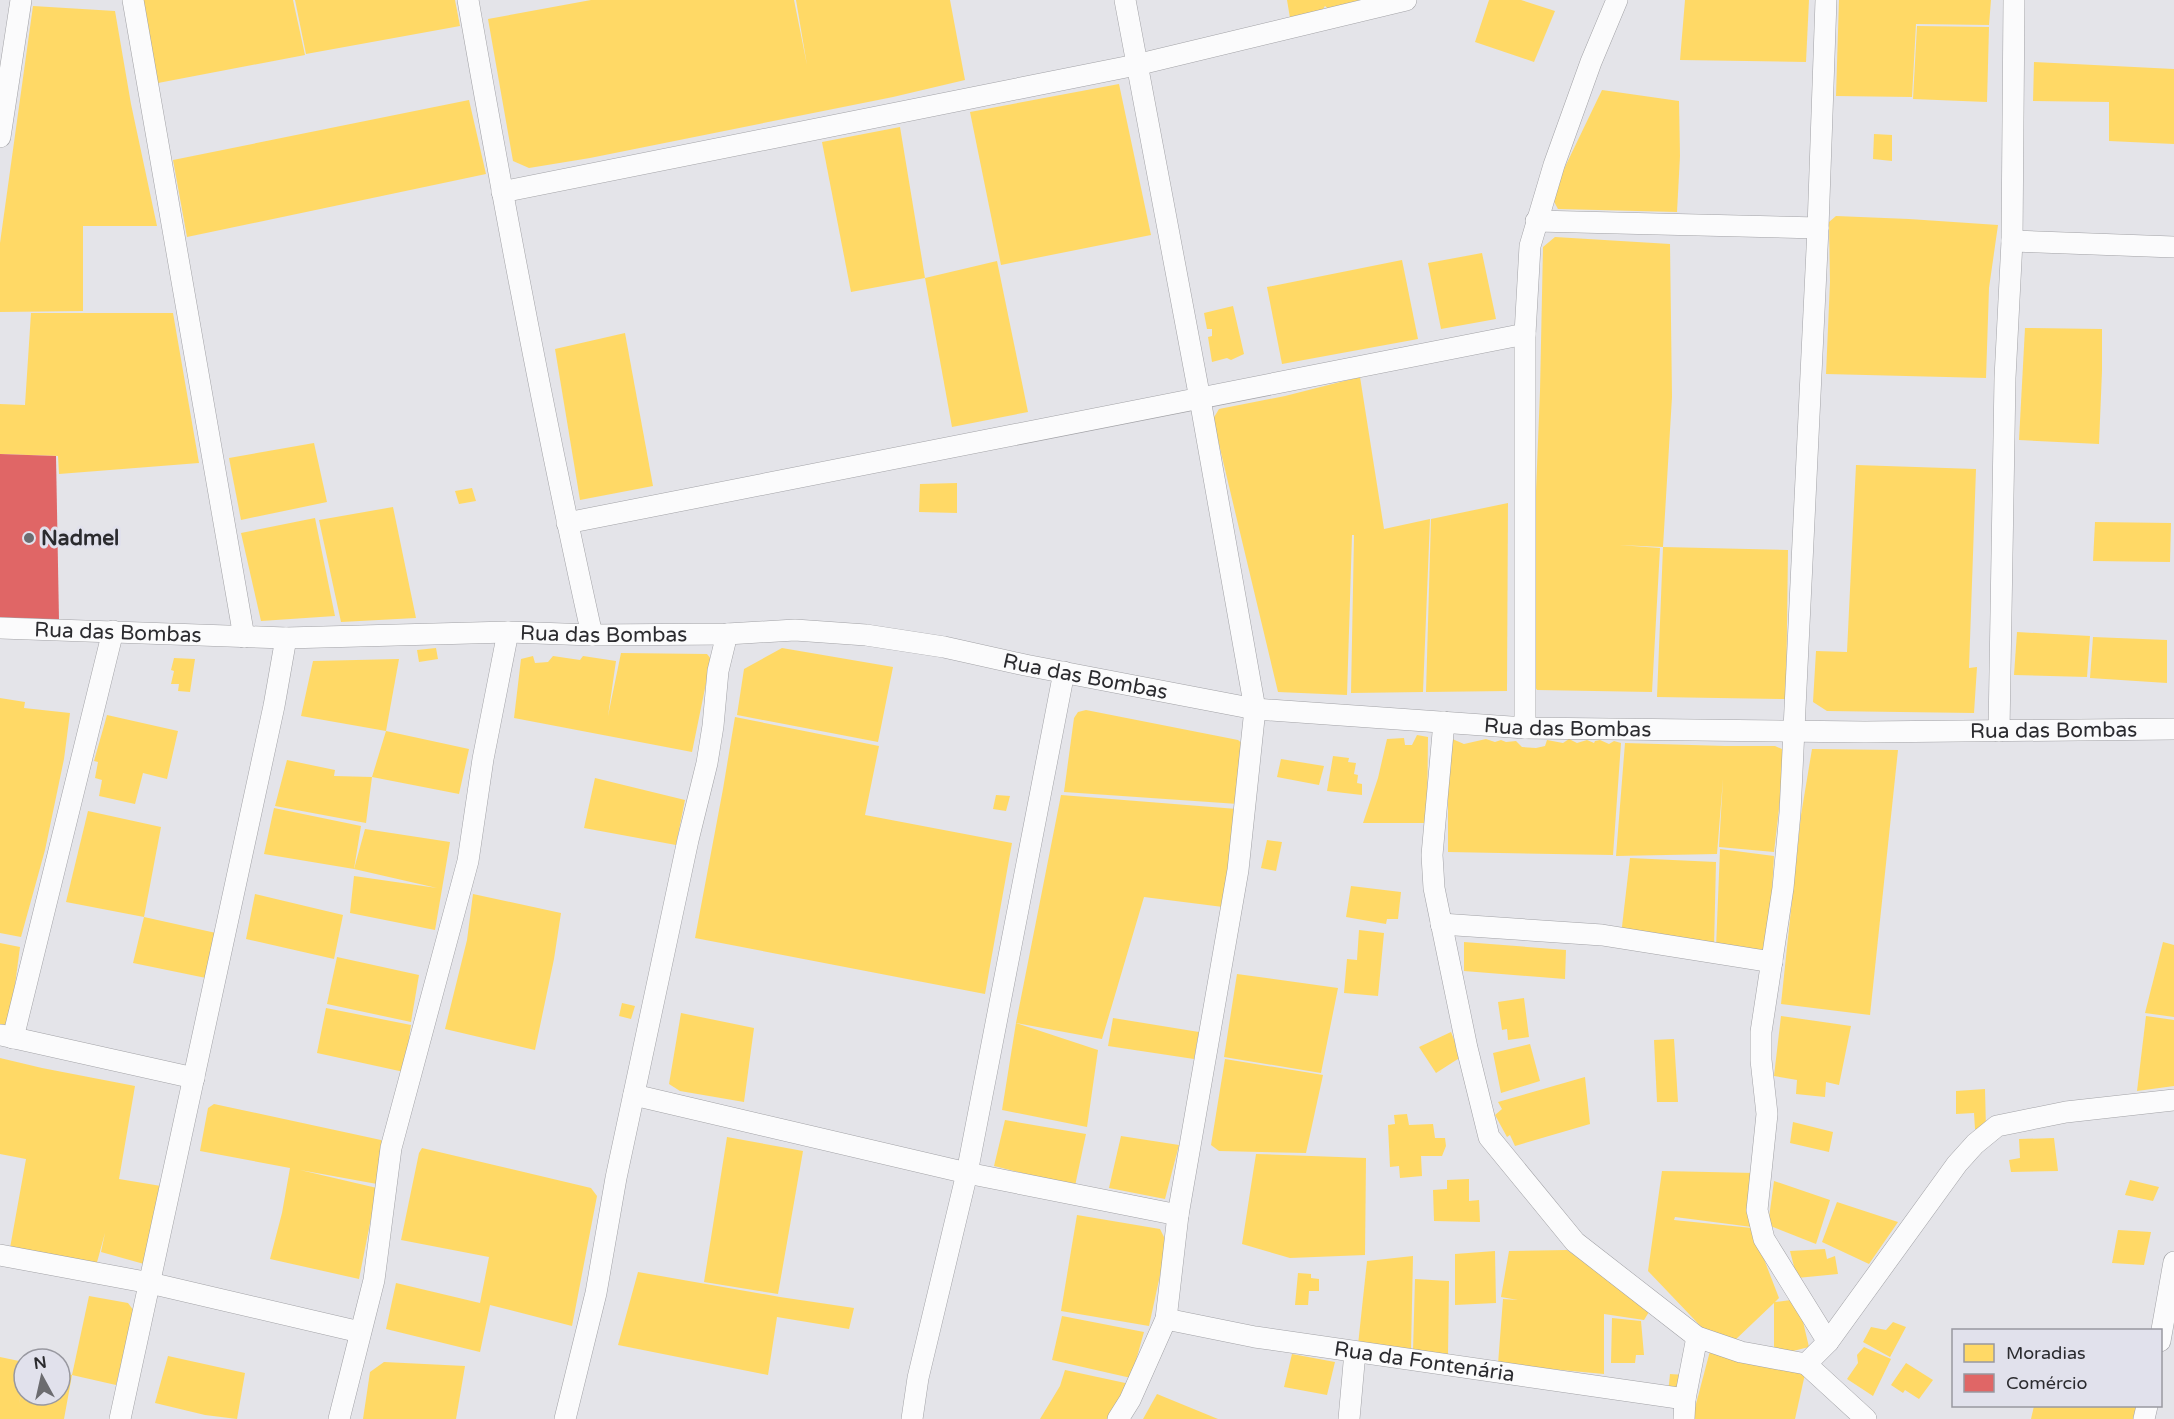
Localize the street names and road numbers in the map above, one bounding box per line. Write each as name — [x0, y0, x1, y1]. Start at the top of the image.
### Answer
street label: Rua das Bombas — [34, 617, 202, 648]
street label: Rua das Bombas — [520, 620, 687, 648]
street label: Rua das Bombas — [1001, 648, 1170, 705]
street label: Rua das Bombas — [1483, 713, 1651, 742]
street label: Rua das Bombas — [1970, 717, 2137, 744]
street label: Rua da Fontenária — [1332, 1337, 1516, 1387]

